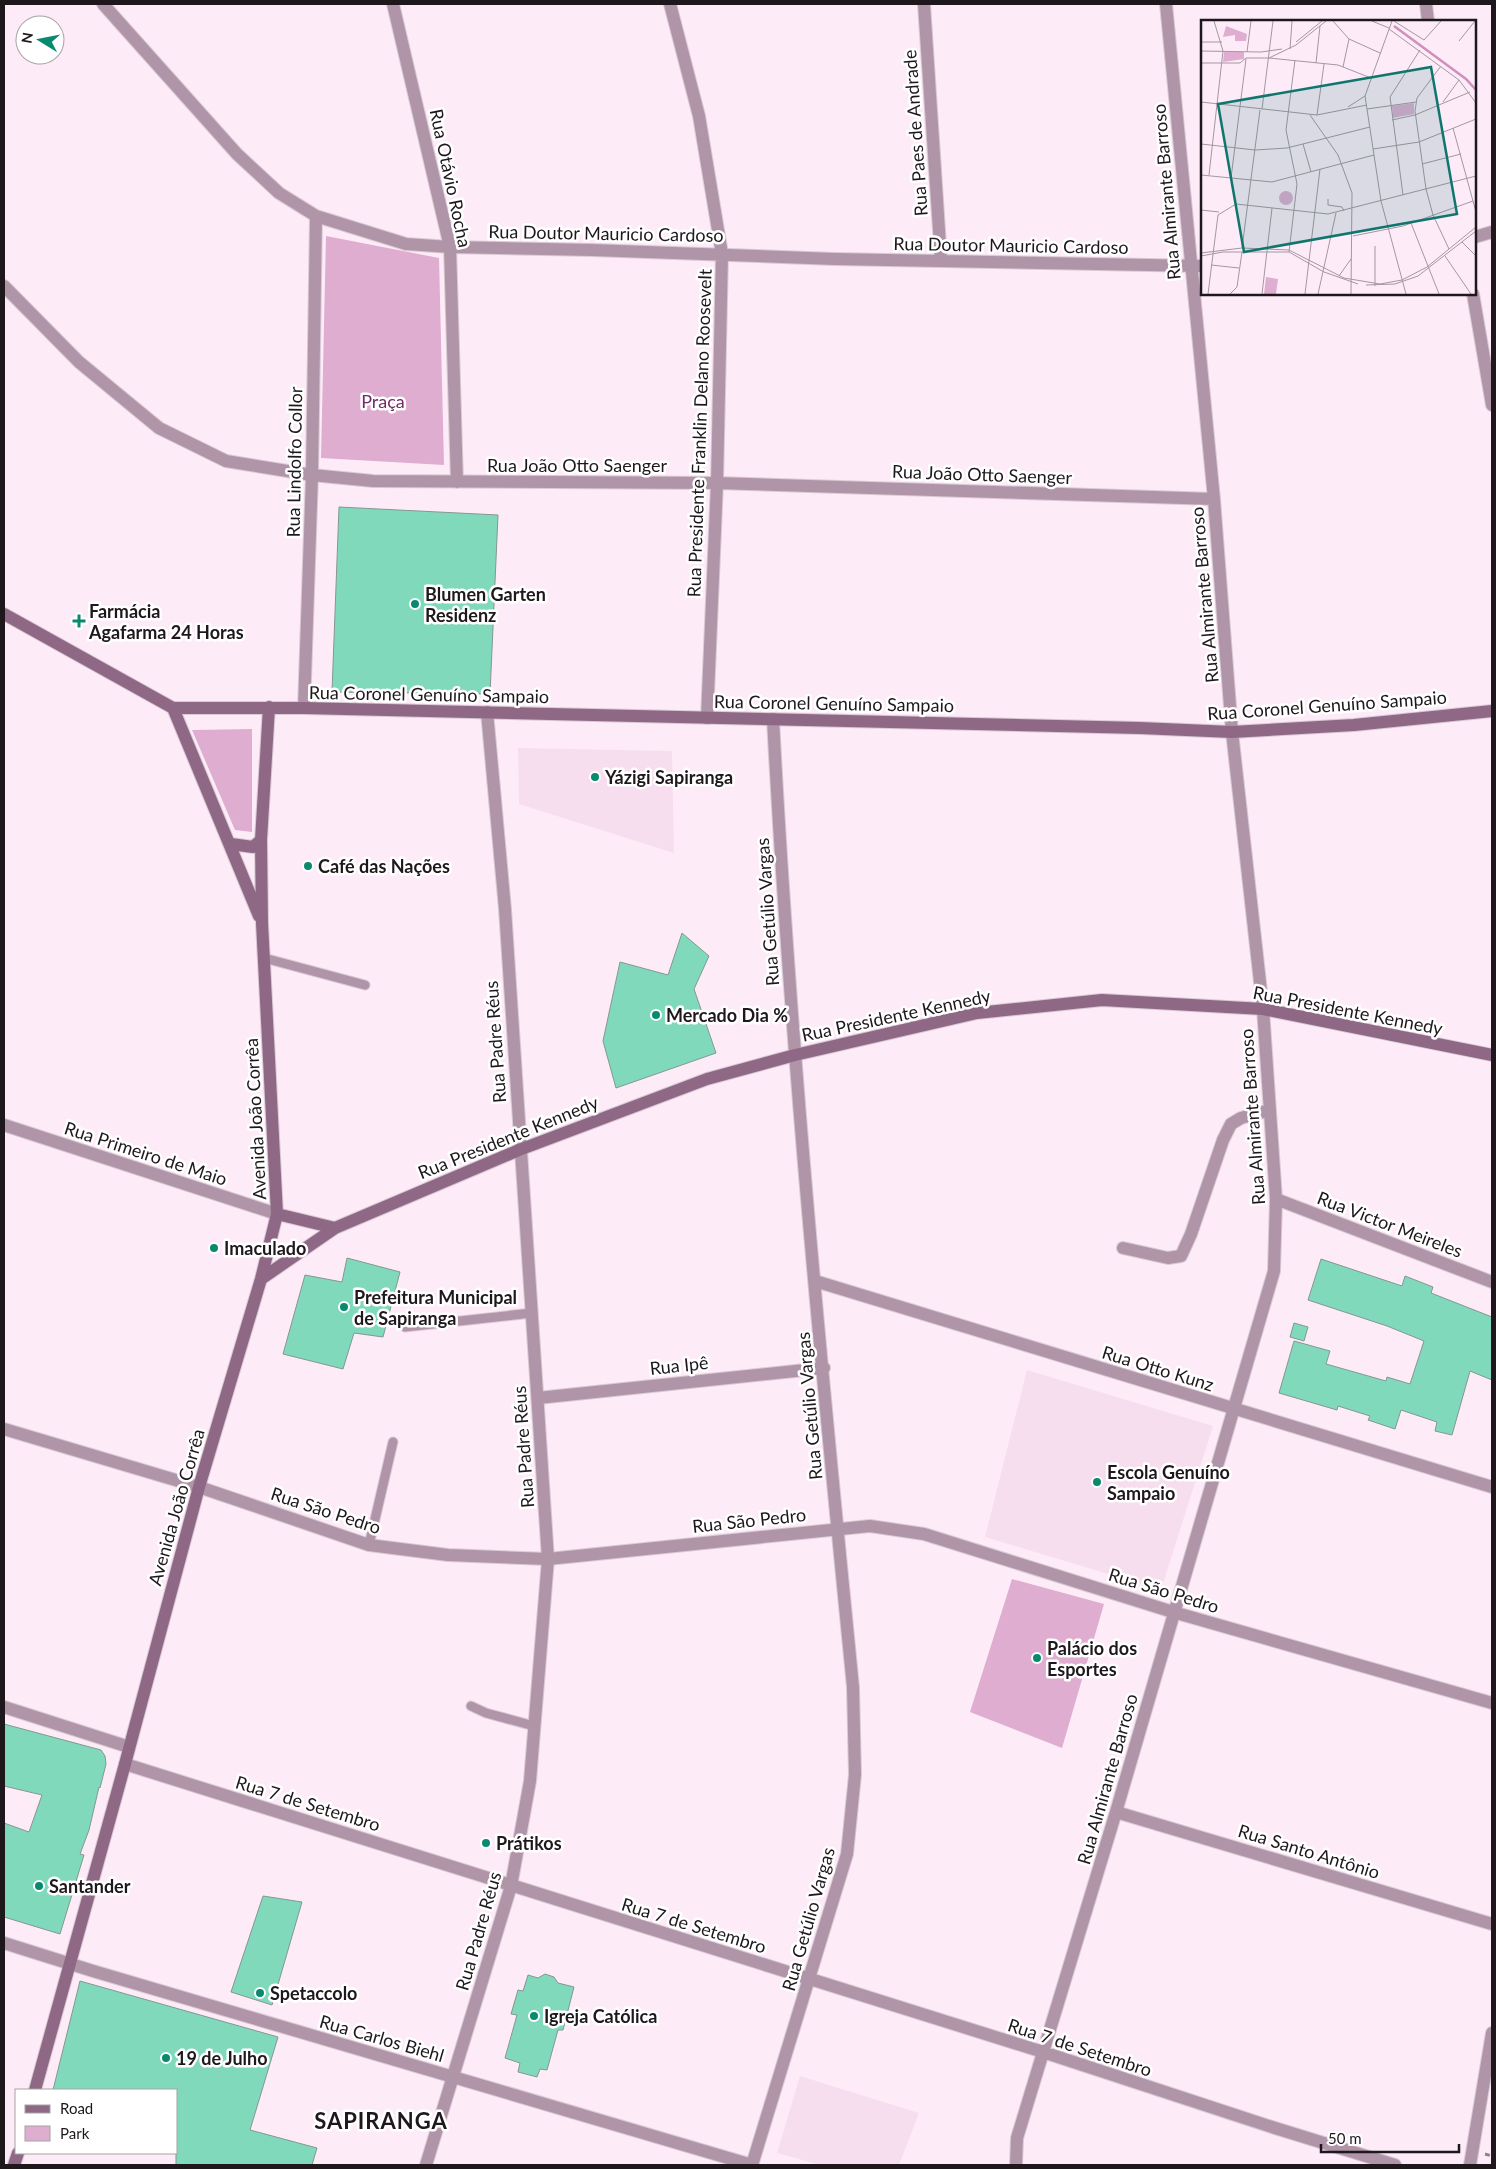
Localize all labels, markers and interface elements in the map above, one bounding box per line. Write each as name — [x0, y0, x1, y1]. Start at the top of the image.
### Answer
north arrow — [15, 15, 65, 65]
inset map — [1201, 20, 1476, 295]
text: N — [17, 31, 36, 44]
street label: Rua Paes de Andrade — [898, 49, 932, 217]
street label: Rua Almirante Barroso — [1147, 103, 1185, 281]
street label: Rua Otávio Rocha — [426, 107, 476, 249]
street label: Rua Doutor Mauricio Cardoso — [488, 220, 724, 246]
street label: Rua Doutor Mauricio Cardoso — [893, 232, 1129, 258]
street label: Rua Presidente Franklin Delano Roosevelt — [682, 268, 716, 598]
street label: Rua Lindolfo Collor — [282, 386, 306, 538]
park label: Praça — [361, 390, 405, 412]
street label: Rua João Otto Saenger — [487, 454, 667, 476]
street label: Rua João Otto Saenger — [892, 460, 1073, 488]
street label: Rua Almirante Barroso — [1185, 506, 1223, 684]
place label: Blumen Garten Residenz — [425, 583, 546, 626]
marker: Blumen Garten Residenz — [409, 598, 421, 610]
place label: Farmácia Agafarma 24 Horas — [88, 600, 244, 643]
marker: Farmácia Agafarma 24 Horas — [73, 615, 85, 627]
street label: Rua Coronel Genuíno Sampaio — [309, 681, 549, 707]
street label: Rua Coronel Genuíno Sampaio — [1206, 686, 1448, 724]
street label: Rua Coronel Genuíno Sampaio — [714, 690, 954, 716]
place label: Yázigi Sapiranga — [604, 766, 733, 788]
marker: Yázigi Sapiranga — [589, 771, 601, 783]
street label: Rua Getúlio Vargas — [751, 837, 783, 987]
place label: Café das Nações — [318, 855, 450, 877]
marker: Café das Nações — [302, 860, 314, 872]
street label: Rua Padre Réus — [480, 980, 510, 1104]
street label: Rua Presidente Kennedy — [1251, 981, 1445, 1039]
street label: Rua Presidente Kennedy — [799, 984, 993, 1046]
place label: Mercado Dia % — [666, 1004, 788, 1026]
marker: Mercado Dia % — [650, 1009, 662, 1021]
street label: Rua Almirante Barroso — [1235, 1028, 1269, 1206]
street label: Avenida João Corrêa — [240, 1038, 270, 1200]
street label: Rua Presidente Kennedy — [415, 1090, 602, 1183]
street label: Rua Primeiro de Maio — [62, 1116, 230, 1190]
street label: Rua Victor Meireles — [1314, 1186, 1466, 1262]
place label: Imaculado — [224, 1237, 306, 1259]
marker: Imaculado — [208, 1242, 220, 1254]
place label: Prefeitura Municipal de Sapiranga — [354, 1286, 517, 1329]
marker: Prefeitura Municipal de Sapiranga — [338, 1301, 350, 1313]
street label: Rua Getúlio Vargas — [792, 1331, 826, 1481]
street label: Rua Otto Kunz — [1099, 1341, 1217, 1395]
street label: Rua Ipê — [649, 1351, 709, 1379]
street label: Rua Padre Réus — [508, 1385, 538, 1509]
street label: Avenida João Corrêa — [143, 1426, 209, 1588]
place label: Escola Genuíno Sampaio — [1107, 1461, 1230, 1504]
marker: Escola Genuíno Sampaio — [1091, 1476, 1103, 1488]
street label: Rua São Pedro — [268, 1482, 384, 1538]
street label: Rua São Pedro — [691, 1503, 807, 1537]
street label: Rua São Pedro — [1106, 1563, 1222, 1617]
place label: Palácio dos Esportes — [1047, 1637, 1137, 1680]
marker: Palácio dos Esportes — [1031, 1652, 1043, 1664]
street label: Rua Almirante Barroso — [1072, 1691, 1142, 1867]
street label: Rua 7 de Setembro — [233, 1771, 383, 1835]
street label: Rua Santo Antônio — [1236, 1819, 1382, 1883]
place label: Prátikos — [496, 1832, 562, 1854]
marker: Prátikos — [480, 1837, 492, 1849]
street label: Rua Getúlio Vargas — [777, 1844, 839, 1993]
street label: Rua Padre Réus — [451, 1869, 505, 1993]
place label: Santander — [49, 1875, 131, 1897]
marker: Santander — [33, 1880, 45, 1892]
street label: Rua 7 de Setembro — [619, 1893, 769, 1957]
place label: Spetaccolo — [270, 1982, 357, 2004]
marker: Spetaccolo — [254, 1987, 266, 1999]
place label: Igreja Católica — [544, 2005, 657, 2027]
street label: Rua Carlos Biehl — [317, 2010, 447, 2066]
marker: Igreja Católica — [528, 2010, 540, 2022]
street label: Rua 7 de Setembro — [1005, 2013, 1155, 2081]
place label: 19 de Julho — [176, 2047, 268, 2069]
marker: 19 de Julho — [160, 2052, 172, 2064]
legend — [15, 2089, 178, 2154]
text: Road — [60, 2099, 93, 2117]
district label: SAPIRANGA — [314, 2107, 448, 2134]
scale bar — [1321, 2122, 1458, 2154]
text: Park — [60, 2124, 90, 2142]
text: 50 m — [1328, 2129, 1362, 2147]

